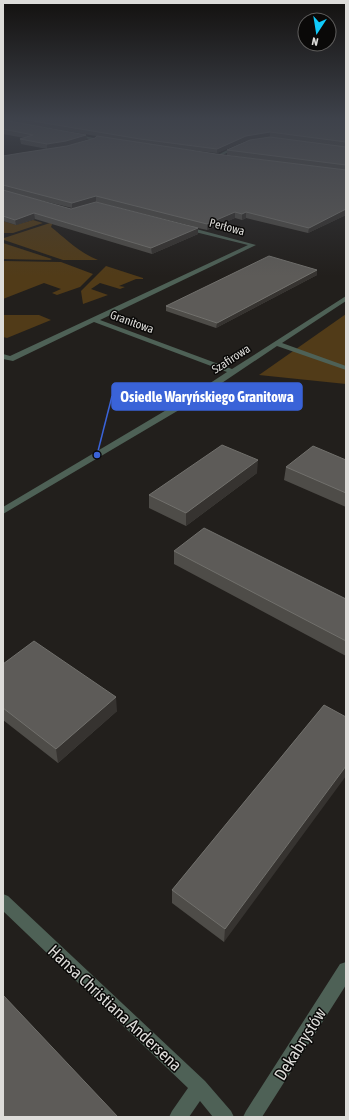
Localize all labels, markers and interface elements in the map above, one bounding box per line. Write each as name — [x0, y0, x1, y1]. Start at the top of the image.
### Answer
north arrow — [297, 12, 337, 52]
text: N — [310, 35, 319, 48]
street label: Perłowa — [208, 216, 246, 238]
street label: Granitowa — [108, 308, 156, 336]
street label: Szafirowa — [209, 342, 253, 376]
callout: Osiedle Waryńskiego Granitowa — [112, 383, 302, 410]
text: Osiedle Waryńskiego Granitowa — [120, 388, 294, 405]
street label: Hansa Christiana Andersena — [44, 941, 186, 1075]
street label: Dekabrystów — [270, 1004, 330, 1084]

